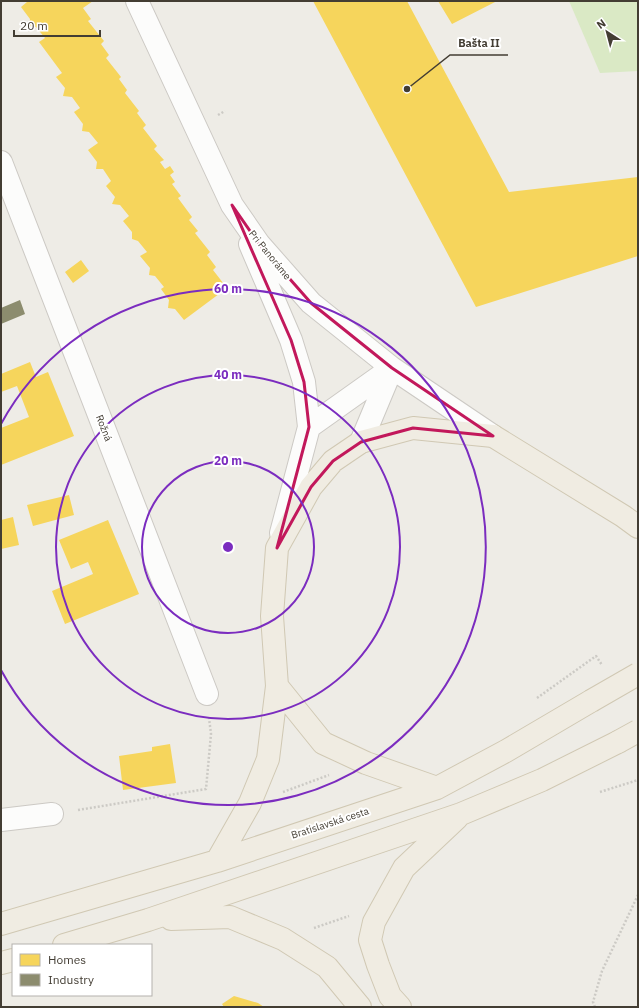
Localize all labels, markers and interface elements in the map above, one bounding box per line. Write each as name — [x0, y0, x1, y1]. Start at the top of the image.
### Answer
scale bar — [14, 12, 100, 38]
north arrow — [587, 12, 627, 52]
text: N — [594, 16, 608, 32]
text: 20 m — [20, 18, 48, 33]
callout: Bašta II — [450, 32, 508, 55]
text: Bašta II — [458, 36, 500, 50]
street label: Pri Panoráme — [246, 227, 294, 283]
text: 60 m — [214, 281, 242, 296]
text: 40 m — [214, 367, 242, 382]
street label: Rožná — [93, 413, 115, 444]
text: 20 m — [214, 453, 242, 468]
centre of rings — [221, 540, 235, 554]
street label: Bratislavská cesta — [289, 804, 371, 842]
legend — [12, 944, 152, 996]
text: Homes — [48, 952, 86, 967]
text: Industry — [48, 972, 94, 987]

